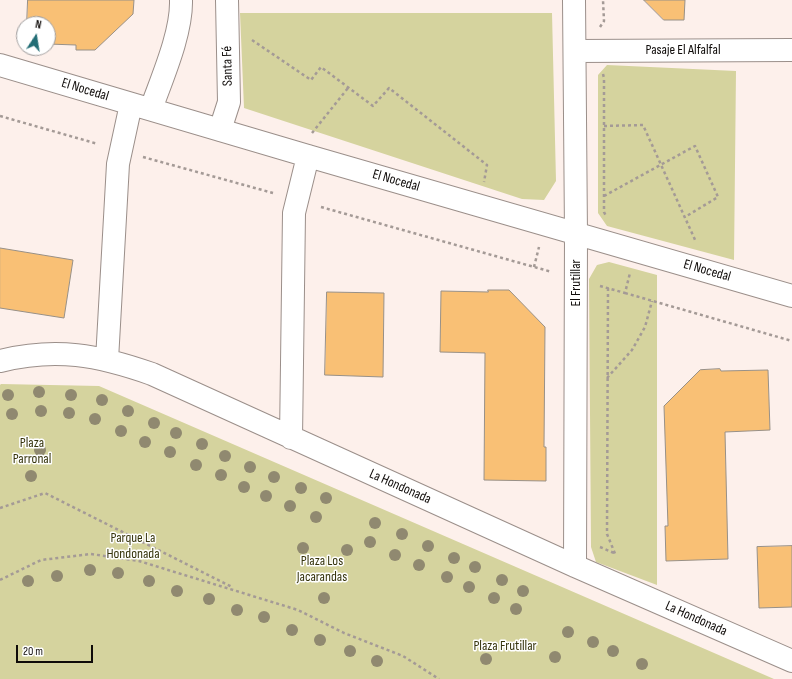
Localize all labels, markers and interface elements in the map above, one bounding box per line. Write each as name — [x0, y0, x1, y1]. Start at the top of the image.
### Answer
north arrow — [16, 16, 56, 56]
text: N — [34, 18, 43, 32]
street label: Pasaje El Alfalfal — [646, 42, 720, 58]
street label: Santa Fé — [219, 46, 237, 86]
street label: El Nocedal — [59, 75, 111, 105]
street label: El Nocedal — [370, 166, 422, 196]
street label: El Nocedal — [681, 256, 733, 286]
street label: El Frutillar — [568, 259, 584, 307]
park label: Plaza Parronal — [13, 435, 51, 468]
street label: La Hondonada — [366, 466, 434, 508]
park label: Parque La Hondonada — [106, 530, 160, 562]
park label: Plaza Los Jacarandas — [297, 553, 347, 586]
street label: La Hondonada — [662, 598, 730, 640]
scale bar — [18, 637, 95, 663]
park label: Plaza Frutillar — [473, 638, 537, 654]
text: 20 m — [23, 644, 43, 659]

